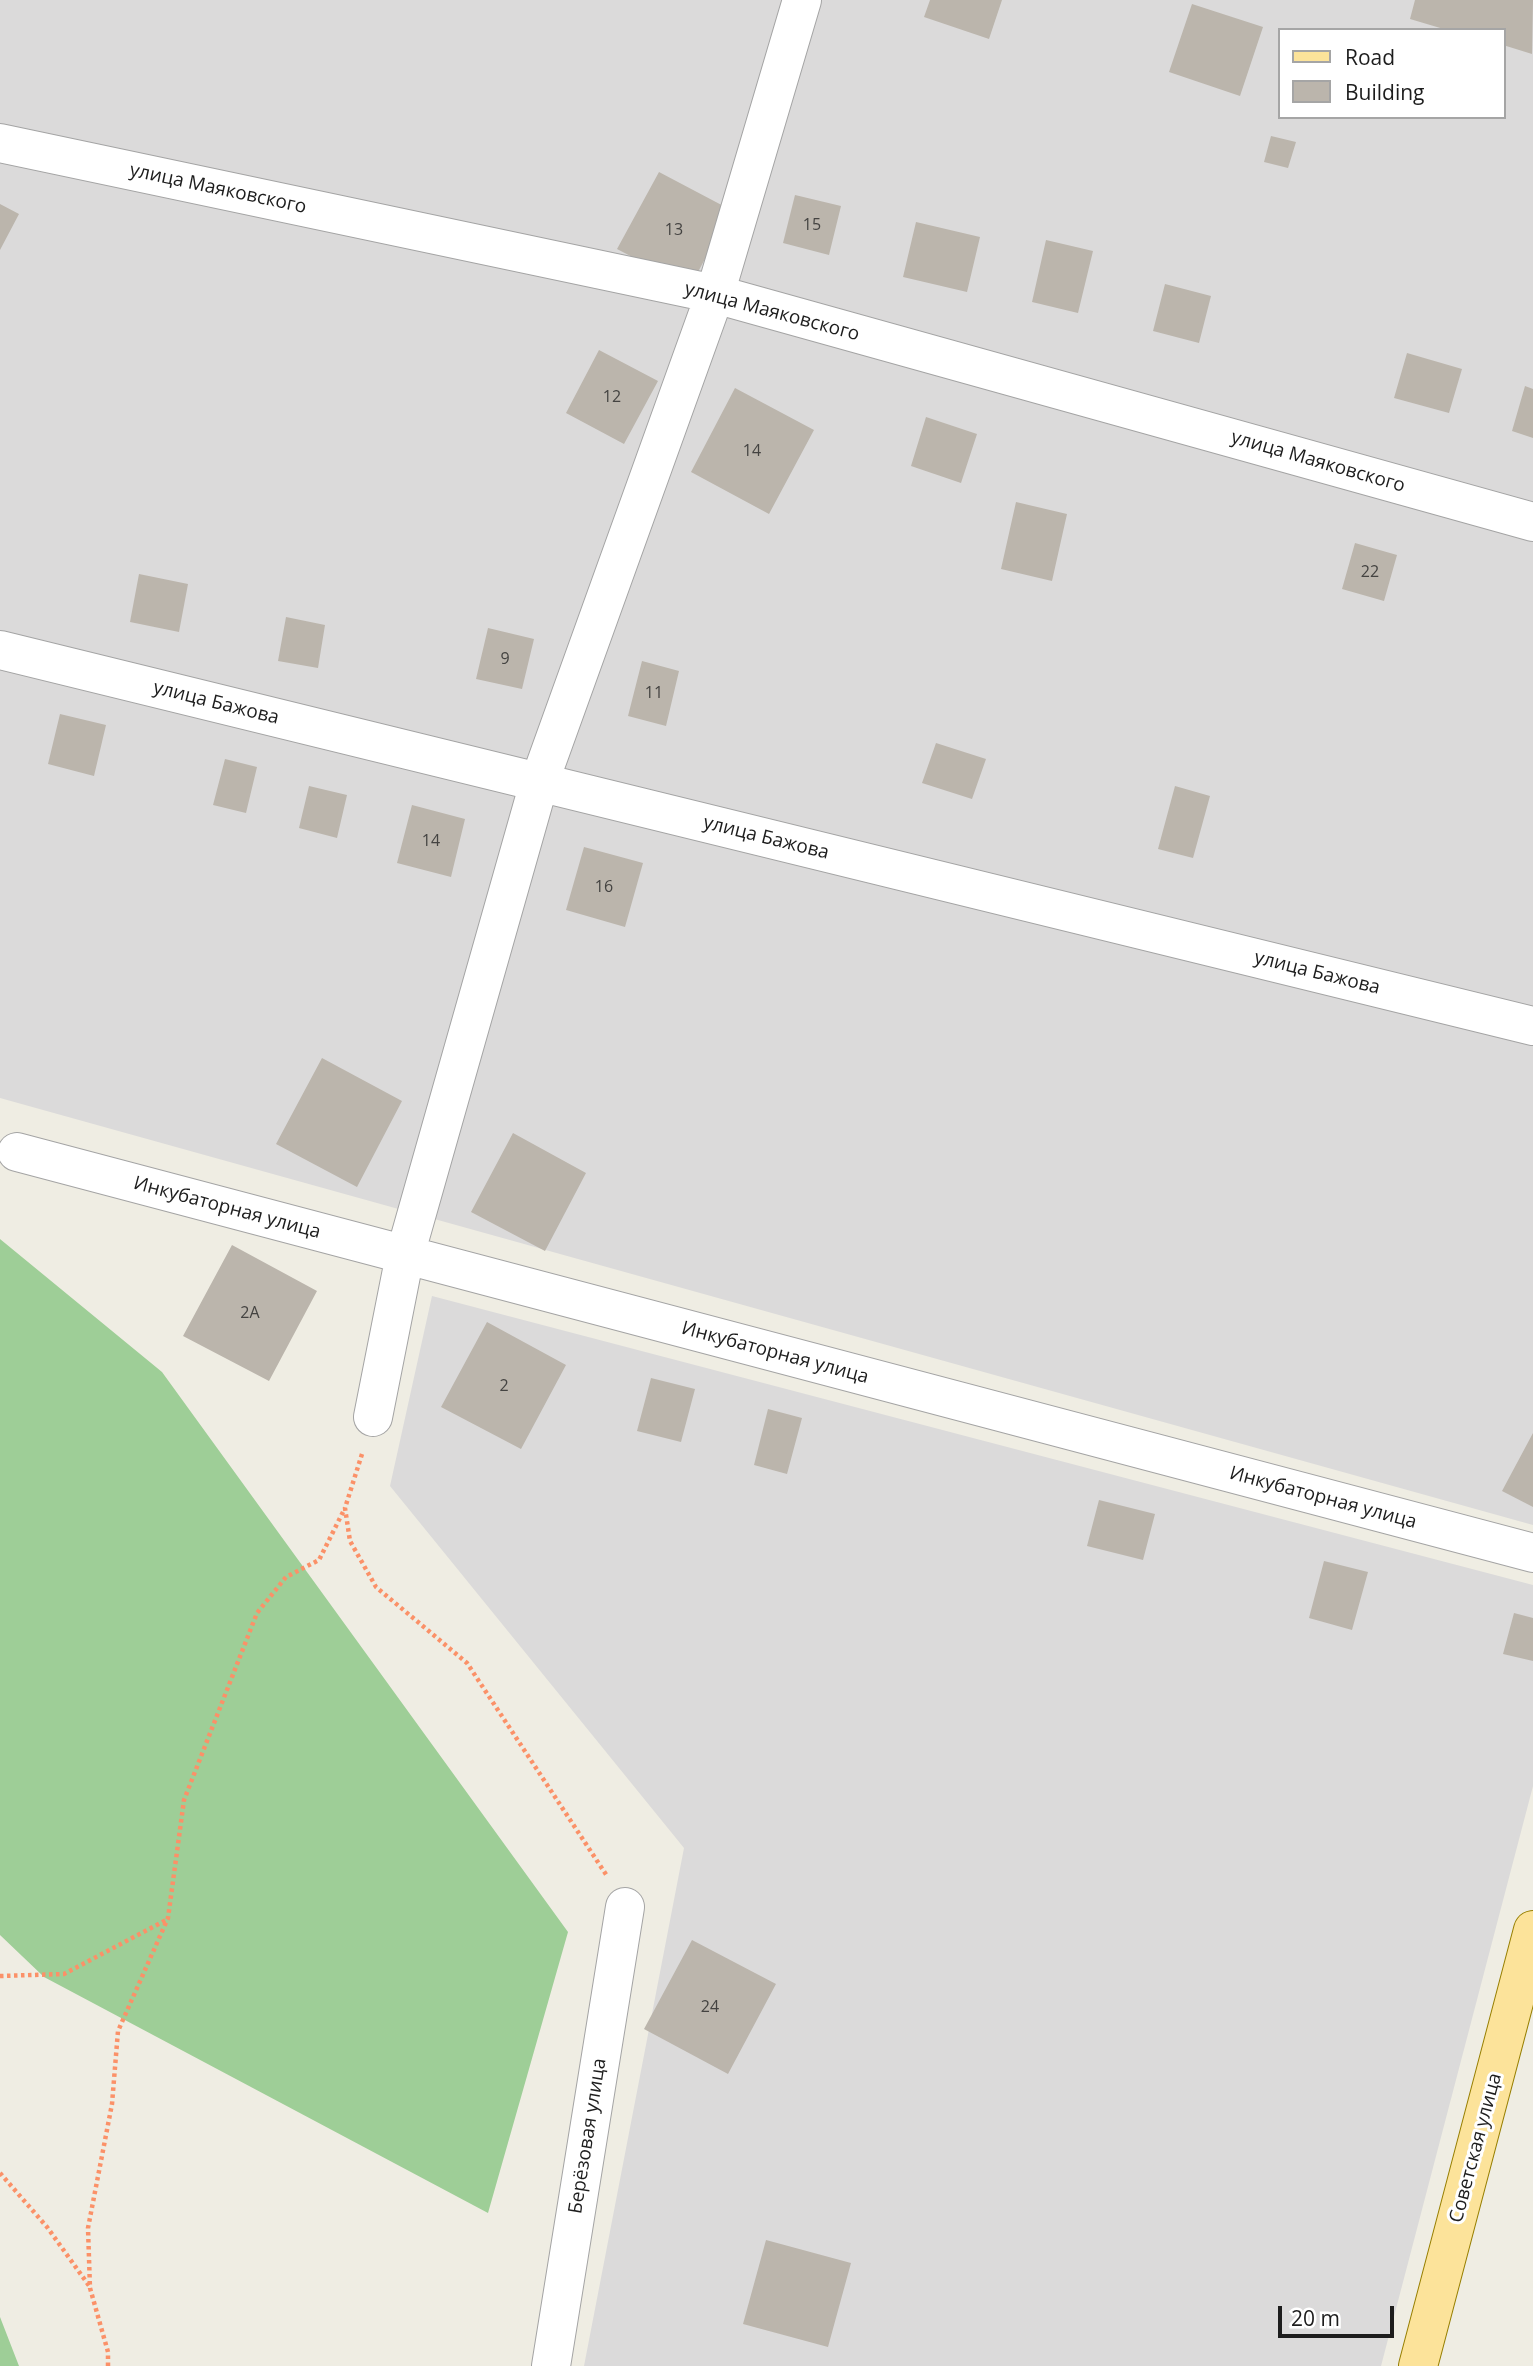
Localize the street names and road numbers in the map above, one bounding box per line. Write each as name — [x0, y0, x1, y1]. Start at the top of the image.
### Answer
street label: улица Маяковского — [128, 159, 308, 219]
street label: улица Маяковского — [682, 278, 862, 346]
street label: улица Маяковского — [1228, 426, 1408, 498]
street label: улица Бажова — [151, 676, 281, 730]
street label: улица Бажова — [701, 811, 831, 865]
street label: улица Бажова — [1252, 946, 1382, 1000]
street label: Инкубаторная улица — [131, 1172, 323, 1244]
street label: Инкубаторная улица — [679, 1317, 871, 1389]
street label: Инкубаторная улица — [1227, 1462, 1419, 1534]
street label: Берёзовая улица — [564, 2057, 612, 2215]
street label: Советская улица — [1445, 2071, 1507, 2225]

